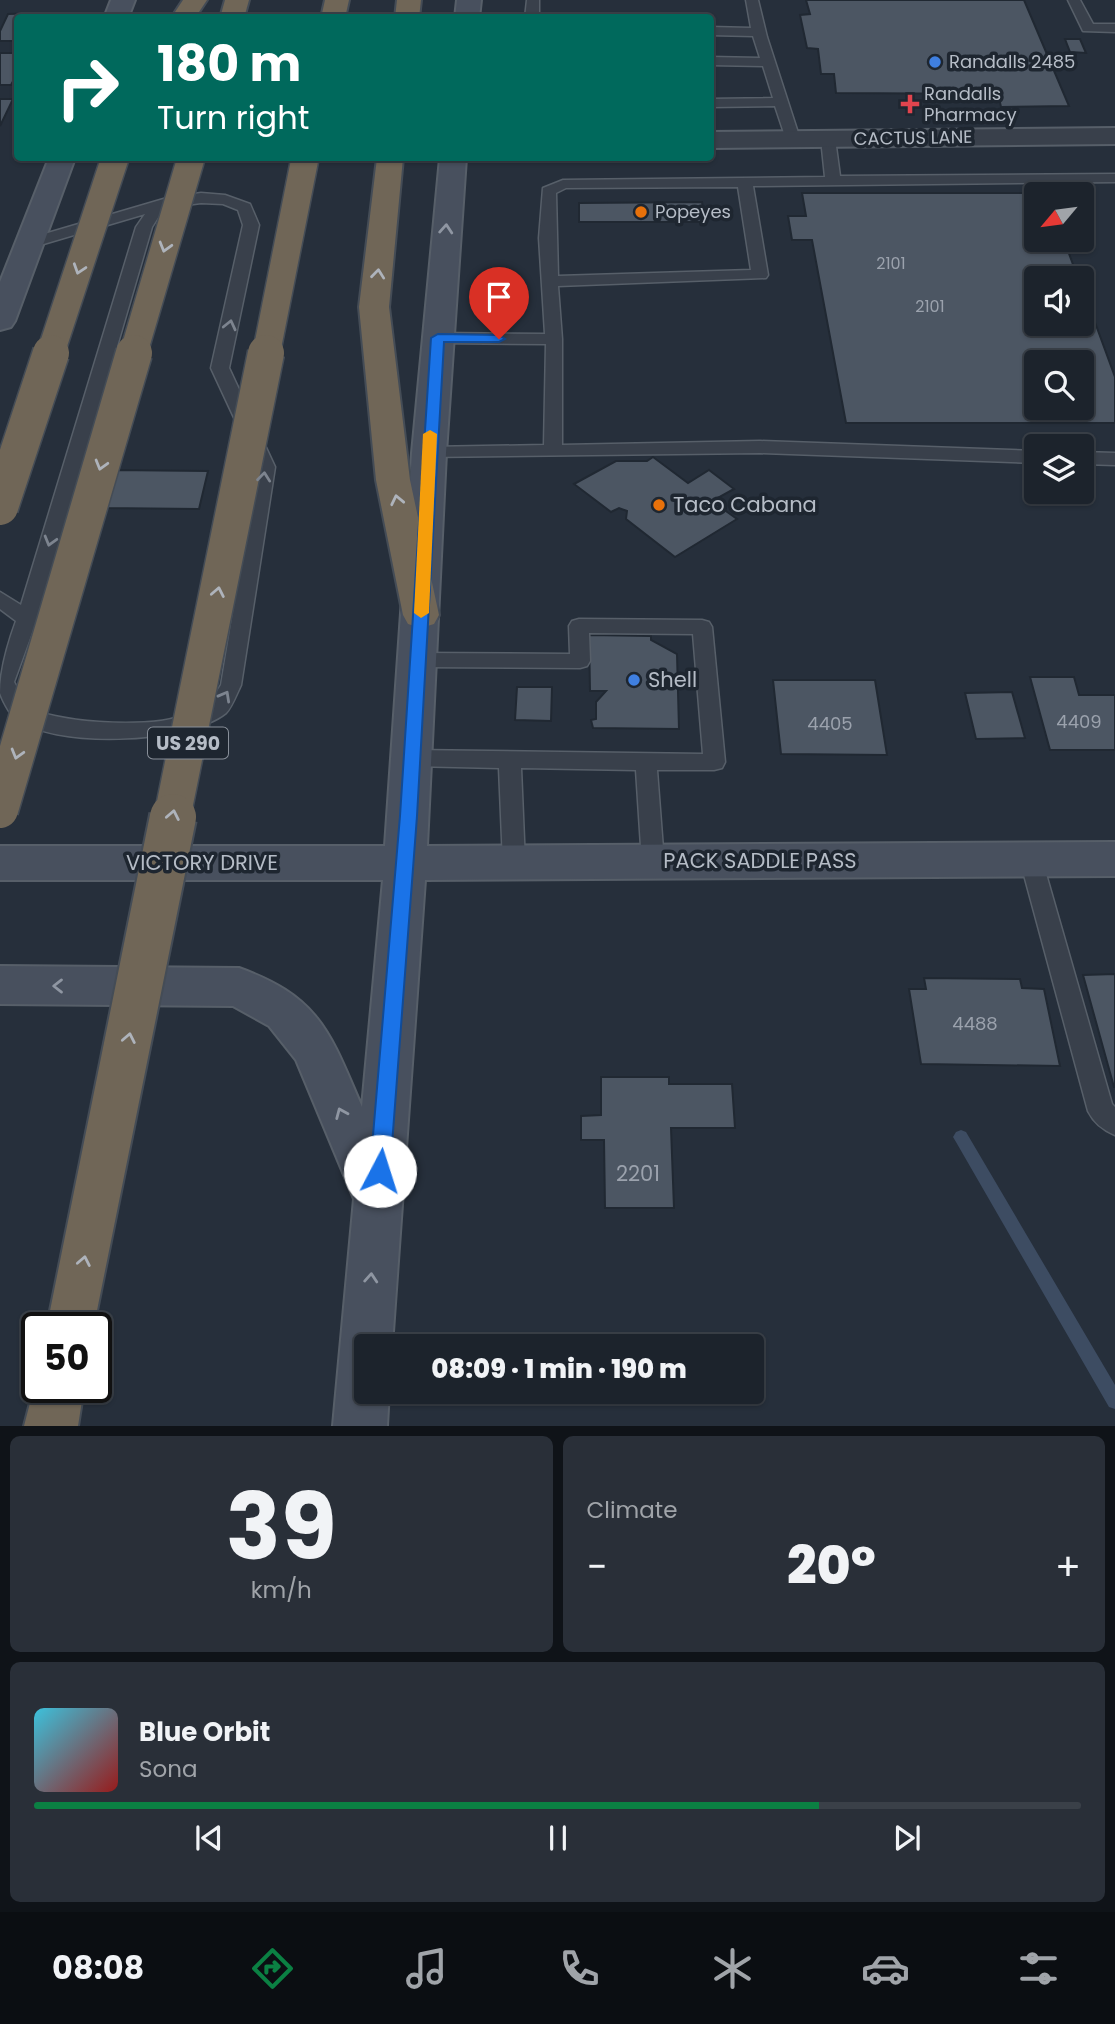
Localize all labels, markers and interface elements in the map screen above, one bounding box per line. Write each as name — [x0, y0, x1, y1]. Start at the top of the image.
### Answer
text: 180 m — [157, 30, 301, 98]
icon: right — [42, 42, 133, 133]
place label: Randalls 2485 — [949, 49, 1075, 74]
marker: Randalls 2485 — [927, 54, 943, 70]
place label: Randalls Pharmacy — [924, 81, 1017, 127]
text: Turn right — [157, 95, 309, 140]
marker: Randalls Pharmacy — [902, 96, 918, 112]
street label: CACTUS LANE — [853, 124, 973, 151]
north arrow — [1024, 182, 1094, 252]
map controls — [1024, 182, 1094, 504]
place label: Popeyes — [655, 199, 731, 224]
marker: Popeyes — [633, 204, 649, 220]
one-way arrow — [438, 223, 453, 234]
one-way arrow — [158, 240, 173, 252]
house number: 2101 — [876, 252, 906, 275]
one-way arrow — [72, 262, 87, 274]
button: sound — [1024, 266, 1094, 336]
pin — [469, 267, 529, 339]
one-way arrow — [370, 269, 385, 280]
icon: arrive — [480, 278, 518, 316]
house number: 2101 — [915, 295, 945, 318]
one-way arrow — [221, 319, 236, 331]
button: search — [1024, 350, 1094, 420]
button: layers — [1024, 434, 1094, 504]
one-way arrow — [95, 459, 109, 471]
one-way arrow — [256, 471, 271, 483]
place label: Taco Cabana — [673, 490, 817, 519]
one-way arrow — [391, 494, 406, 506]
marker: Taco Cabana — [651, 497, 667, 513]
one-way arrow — [44, 535, 58, 547]
one-way arrow — [210, 586, 225, 598]
place label: Shell — [648, 665, 697, 694]
marker: Shell — [626, 672, 642, 688]
one-way arrow — [217, 691, 230, 703]
house number: 4409 — [1056, 709, 1102, 734]
house number: 4405 — [807, 711, 853, 736]
road number: US 290 — [148, 728, 228, 758]
one-way arrow — [10, 748, 25, 760]
one-way arrow — [165, 809, 180, 821]
street label: PACK SADDLE PASS — [663, 846, 857, 875]
street label: VICTORY DRIVE — [126, 848, 278, 877]
one-way arrow — [53, 978, 63, 994]
house number: 4488 — [952, 1011, 998, 1036]
one-way arrow — [120, 1032, 135, 1044]
one-way arrow — [336, 1108, 350, 1120]
position arrow — [343, 1134, 417, 1208]
house number: 2201 — [616, 1159, 660, 1188]
one-way arrow — [75, 1255, 90, 1267]
one-way arrow — [363, 1272, 378, 1283]
speed limit sign: 50 — [21, 1312, 112, 1403]
text: 08:09 · 1 min · 190 m — [431, 1351, 687, 1387]
text: 39 — [226, 1463, 337, 1591]
text: Climate — [587, 1494, 677, 1526]
text: 20° — [787, 1529, 876, 1602]
text: − — [587, 1540, 607, 1593]
text: + — [1055, 1540, 1081, 1593]
text: km/h — [251, 1574, 312, 1606]
text: Blue Orbit — [139, 1714, 270, 1750]
text: Sona — [139, 1753, 198, 1785]
icon: previous — [190, 1819, 228, 1857]
icon: pause — [539, 1819, 577, 1857]
icon: next — [888, 1819, 926, 1857]
icon: directions — [248, 1944, 297, 1993]
icon: music — [402, 1944, 451, 1993]
icon: phone — [555, 1944, 604, 1993]
icon: climate — [708, 1944, 757, 1993]
icon: car — [861, 1944, 910, 1993]
icon: filters — [1014, 1944, 1063, 1993]
text: 08:08 — [52, 1945, 144, 1990]

